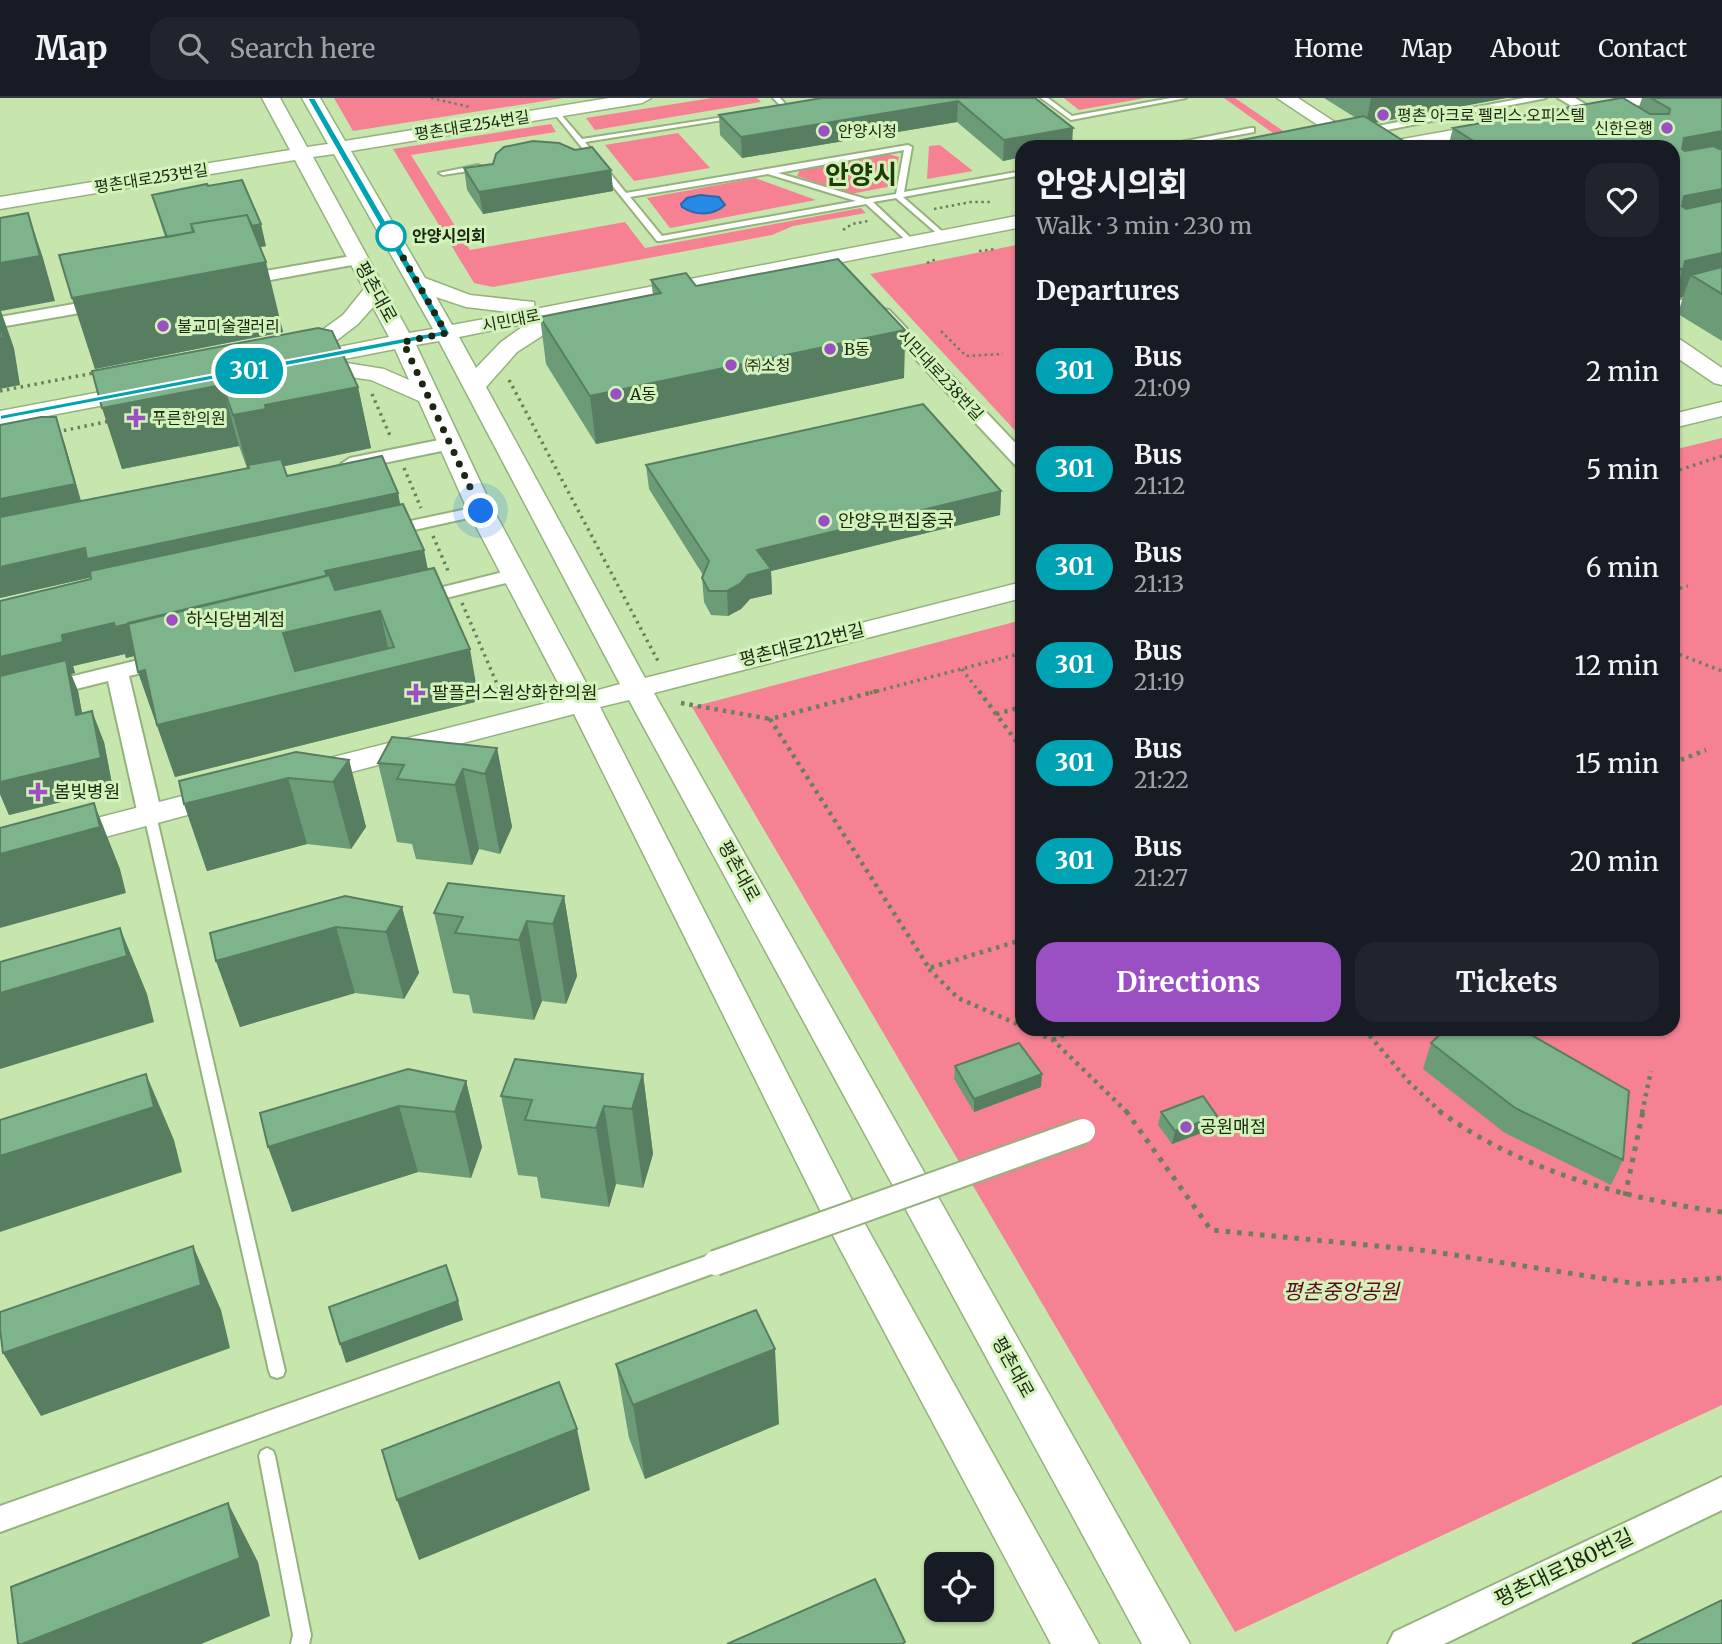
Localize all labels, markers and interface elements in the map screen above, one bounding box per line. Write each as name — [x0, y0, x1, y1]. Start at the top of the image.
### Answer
search box — [150, 17, 640, 80]
text: Map — [35, 28, 108, 69]
icon: search — [174, 29, 212, 67]
text: Search here — [230, 32, 375, 65]
text: Home — [1294, 33, 1363, 64]
text: Map — [1401, 33, 1452, 64]
text: About — [1490, 33, 1560, 64]
text: Contact — [1598, 33, 1687, 64]
place label: 평촌 아크로 펠리스 오피스텔 — [1397, 105, 1585, 125]
street label: 평촌대로254번길 — [413, 106, 531, 144]
marker: 평촌 아크로 펠리스 오피스텔 — [1375, 107, 1391, 123]
place label: 신한은행 — [1594, 118, 1653, 138]
marker: 신한은행 — [1659, 120, 1675, 136]
place label: 안양시청 — [838, 121, 897, 141]
marker: 안양시청 — [816, 123, 832, 139]
district label: 안양시 — [825, 158, 897, 191]
street label: 평촌대로253번길 — [93, 159, 209, 197]
button: heart — [1585, 163, 1659, 237]
text: 안양시의회 — [1036, 164, 1188, 205]
text: Walk · 3 min · 230 m — [1036, 211, 1252, 240]
marker: 안양시의회 — [376, 221, 406, 251]
place label: 안양시의회 — [412, 226, 486, 246]
street label: 평촌대로 — [350, 257, 403, 326]
text: Departures — [1036, 274, 1180, 307]
street label: 시민대로 — [480, 305, 542, 335]
place label: 불교미술갤러리 — [177, 316, 280, 336]
marker: 불교미술갤러리 — [155, 318, 171, 334]
street label: 시민대로238번길 — [894, 326, 988, 424]
place label: B동 — [844, 339, 870, 359]
text: Bus — [1134, 340, 1182, 373]
marker: B동 — [822, 341, 838, 357]
line badge: 301 — [209, 348, 289, 394]
text: 301 — [229, 355, 269, 386]
place label: ㈜소청 — [745, 355, 790, 375]
text: 301 — [1055, 355, 1094, 386]
text: 2 min — [1586, 355, 1659, 388]
marker: ㈜소청 — [723, 357, 739, 373]
text: 21:09 — [1134, 373, 1191, 402]
place label: A동 — [629, 384, 656, 404]
marker: A동 — [608, 386, 624, 402]
marker: 푸른한의원 — [126, 408, 146, 428]
place label: 푸른한의원 — [152, 408, 226, 428]
text: Bus — [1134, 438, 1182, 471]
text: 301 — [1055, 453, 1094, 484]
text: 5 min — [1586, 453, 1659, 486]
text: 21:12 — [1134, 471, 1185, 500]
your location — [463, 493, 498, 528]
place label: 안양우편집중국 — [838, 509, 954, 532]
marker: 안양우편집중국 — [816, 513, 832, 529]
text: Bus — [1134, 536, 1182, 569]
text: 301 — [1055, 551, 1094, 582]
text: 6 min — [1586, 551, 1659, 584]
text: 21:13 — [1134, 569, 1184, 598]
place label: 하식당범계점 — [186, 608, 285, 631]
marker: 하식당범계점 — [164, 612, 180, 628]
street label: 평촌대로212번길 — [737, 618, 867, 671]
text: Bus — [1134, 634, 1182, 667]
text: 301 — [1055, 649, 1094, 680]
text: 12 min — [1575, 649, 1659, 682]
text: 21:19 — [1134, 667, 1185, 696]
place label: 팔플러스원상화한의원 — [432, 681, 598, 704]
marker: 팔플러스원상화한의원 — [406, 683, 426, 703]
text: Bus — [1134, 732, 1182, 765]
text: 301 — [1055, 747, 1094, 778]
text: 15 min — [1575, 747, 1659, 780]
text: 21:22 — [1134, 765, 1189, 794]
place label: 봄빛병원 — [54, 780, 120, 803]
marker: 봄빛병원 — [28, 782, 48, 802]
text: Bus — [1134, 830, 1182, 863]
street label: 평촌대로 — [713, 836, 766, 905]
text: 301 — [1055, 845, 1094, 876]
text: 20 min — [1570, 845, 1659, 878]
text: 21:27 — [1134, 863, 1188, 892]
button: Directions — [1036, 942, 1341, 1022]
button: Tickets — [1355, 942, 1659, 1022]
place label: 공원매점 — [1200, 1115, 1266, 1138]
marker: 공원매점 — [1178, 1119, 1194, 1135]
park label: 평촌중앙공원 — [1283, 1278, 1401, 1305]
street label: 평촌대로 — [987, 1332, 1040, 1401]
street label: 평촌대로180번길 — [1490, 1522, 1637, 1613]
map controls — [924, 1552, 994, 1622]
button: locate — [924, 1552, 994, 1622]

